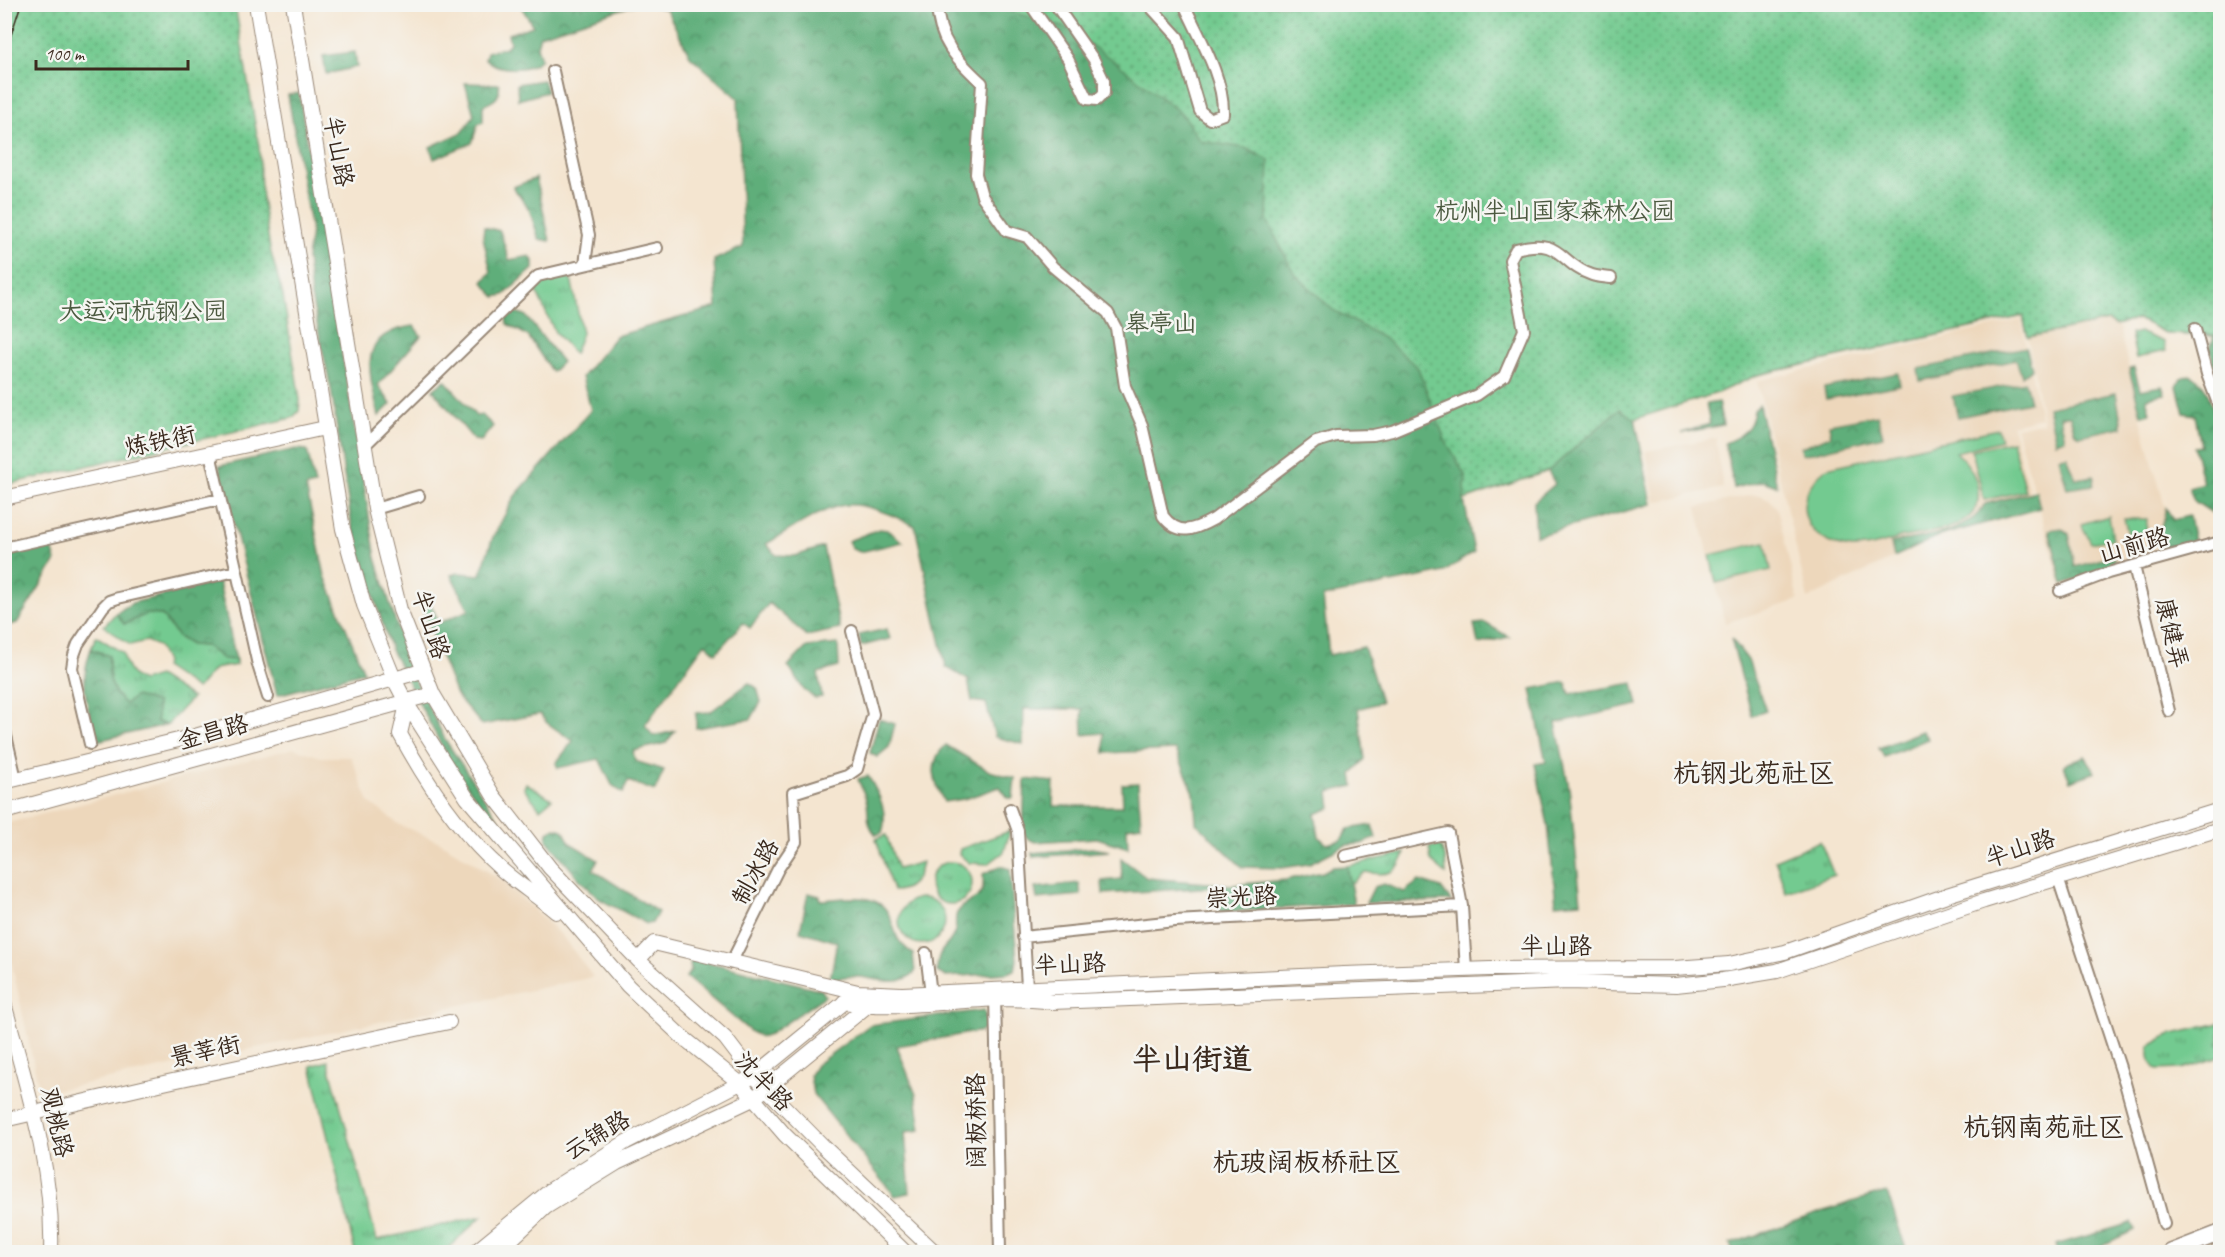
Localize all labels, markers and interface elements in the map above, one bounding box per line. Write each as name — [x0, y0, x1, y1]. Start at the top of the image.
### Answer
scale bar — [36, 33, 188, 71]
text: 100 m — [45, 43, 86, 65]
street label: 半山路 — [318, 113, 360, 189]
park label: 杭州半山国家森林公园 — [1435, 196, 1675, 226]
park label: 大运河杭钢公园 — [59, 296, 227, 326]
park label: 皋亭山 — [1125, 308, 1197, 338]
street label: 炼铁街 — [122, 419, 198, 463]
street label: 山前路 — [2095, 521, 2173, 569]
street label: 半山路 — [406, 585, 456, 663]
street label: 康健弄 — [2149, 595, 2195, 671]
street label: 金昌路 — [174, 708, 252, 756]
district label: 杭钢北苑社区 — [1673, 756, 1835, 790]
street label: 半山路 — [1981, 823, 2059, 873]
street label: 制冰路 — [724, 833, 786, 911]
street label: 崇光路 — [1204, 880, 1278, 914]
street label: 半山路 — [1520, 931, 1592, 961]
street label: 半山路 — [1033, 948, 1107, 980]
street label: 景莘街 — [167, 1029, 243, 1073]
district label: 半山街道 — [1132, 1040, 1252, 1078]
street label: 沈半路 — [728, 1045, 800, 1117]
street label: 阔板桥路 — [960, 1073, 992, 1169]
street label: 观桃路 — [34, 1084, 80, 1160]
street label: 云锦路 — [558, 1104, 636, 1166]
district label: 杭钢南苑社区 — [1963, 1110, 2125, 1144]
district label: 杭玻阔板桥社区 — [1213, 1145, 1402, 1179]

